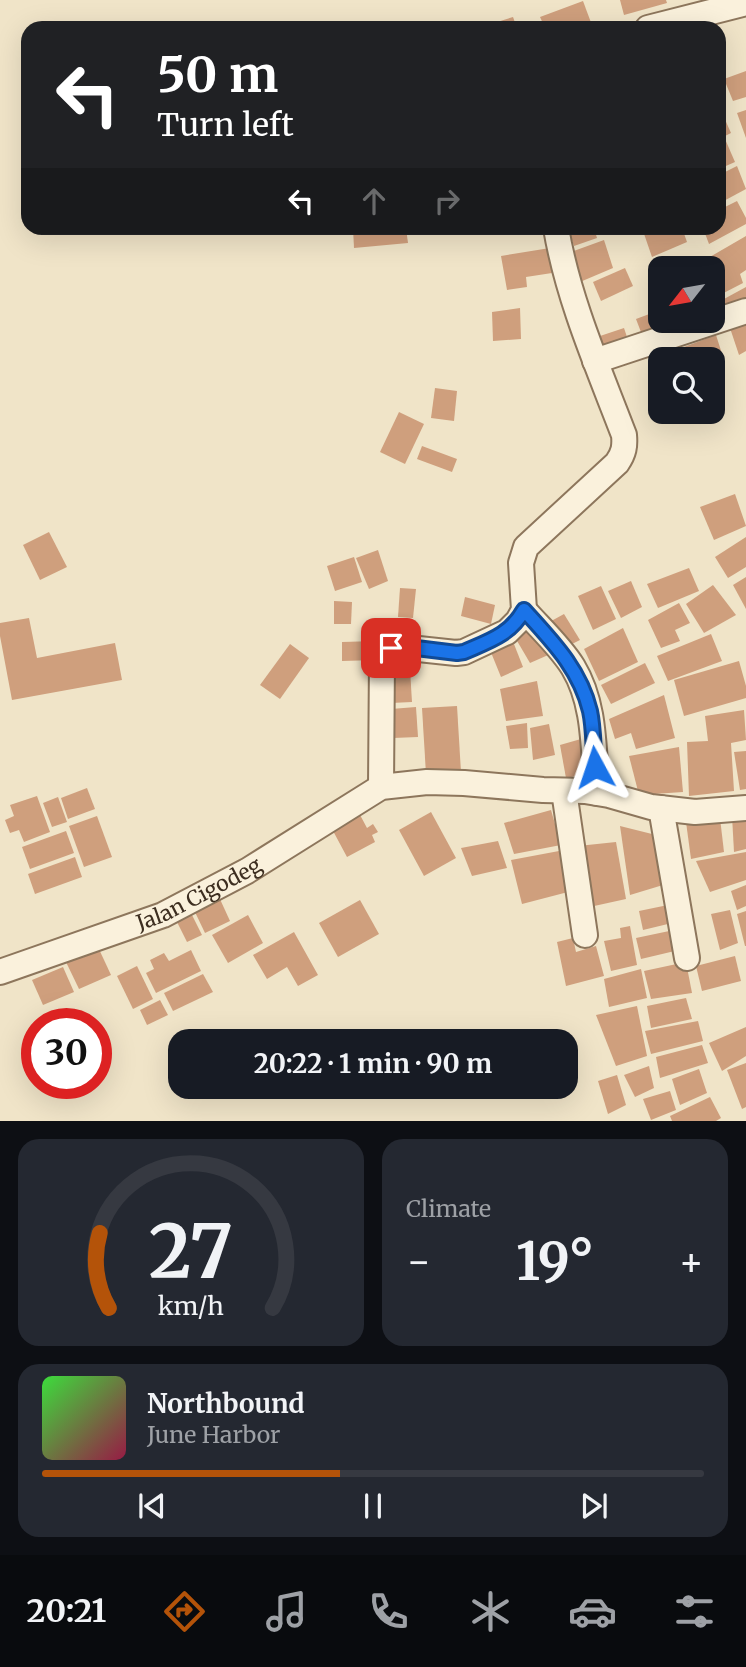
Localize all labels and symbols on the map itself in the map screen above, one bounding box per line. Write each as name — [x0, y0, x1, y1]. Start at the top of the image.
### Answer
north arrow — [648, 256, 724, 332]
pin — [361, 618, 421, 678]
position arrow — [558, 730, 632, 804]
street label: Jalan Cigodeg — [132, 851, 267, 937]
speed limit sign: 30 — [21, 1008, 112, 1099]

